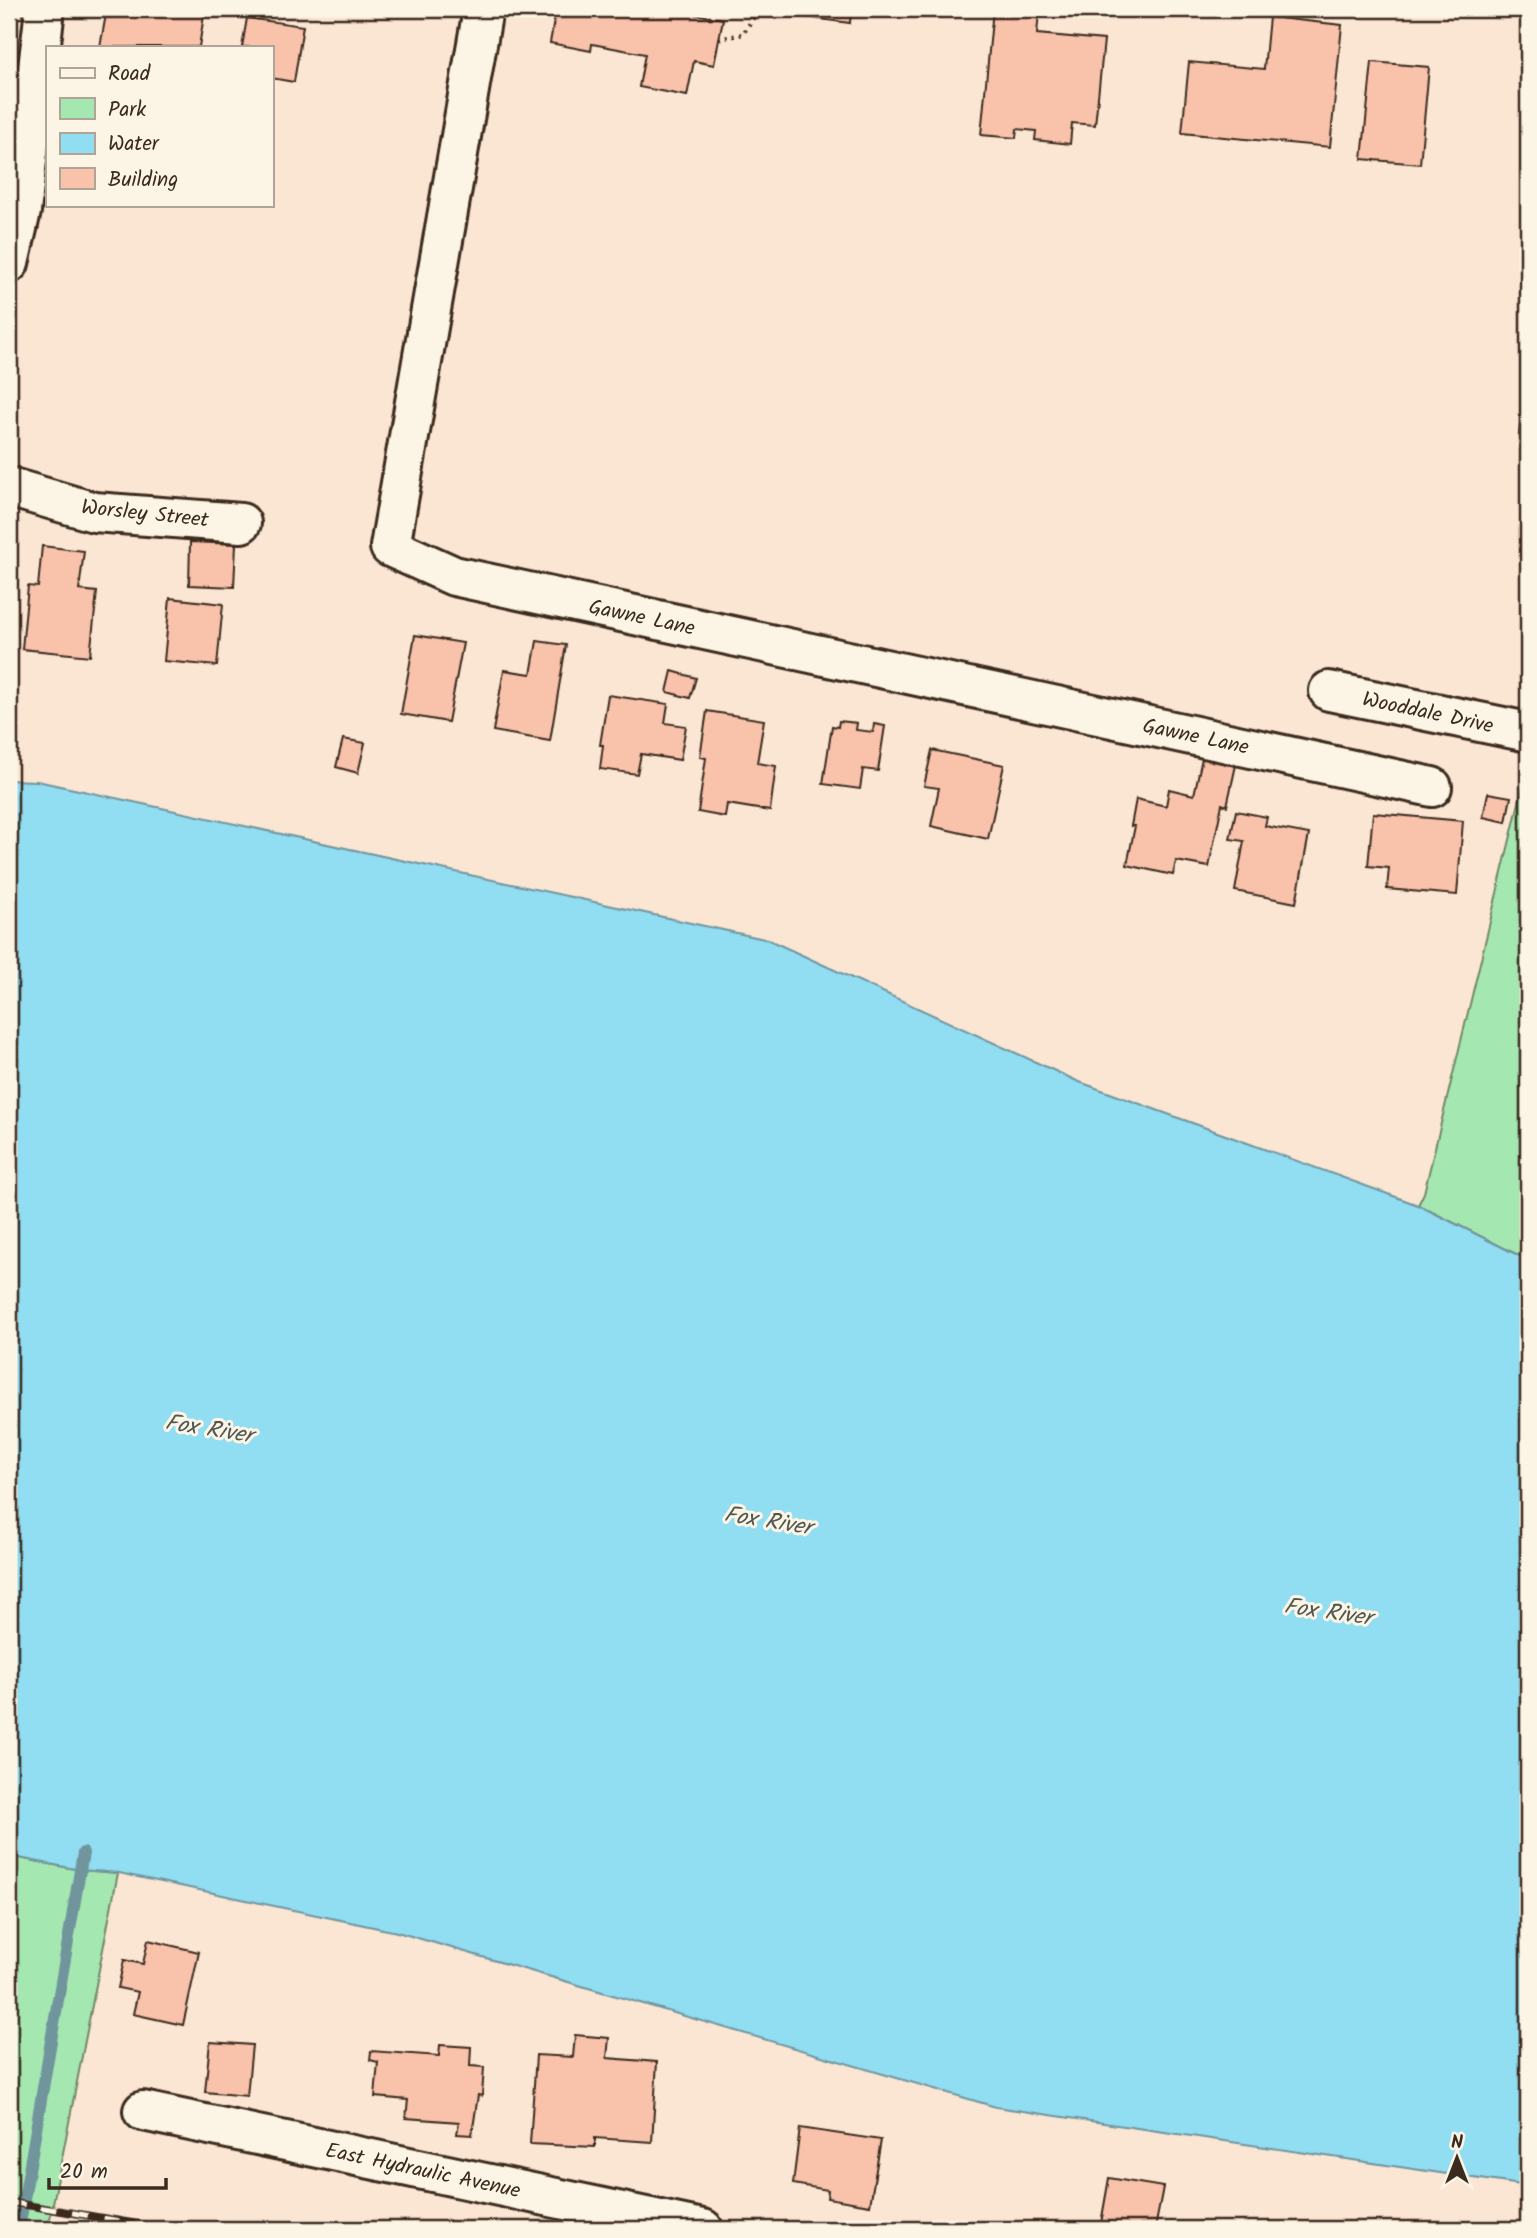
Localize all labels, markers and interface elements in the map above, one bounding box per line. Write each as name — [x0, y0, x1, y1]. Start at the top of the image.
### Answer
legend — [46, 46, 273, 206]
text: Road — [108, 58, 151, 91]
text: Park — [108, 94, 146, 127]
text: Water — [108, 128, 160, 161]
text: Building — [108, 164, 178, 197]
street label: Worsley Street — [79, 491, 211, 538]
street label: Gawne Lane — [586, 591, 698, 646]
street label: Wooddale Drive — [1359, 683, 1497, 744]
street label: Gawne Lane — [1140, 710, 1252, 765]
water label: Fox River — [162, 1405, 259, 1455]
water label: Fox River — [721, 1497, 818, 1547]
water label: Fox River — [1282, 1589, 1378, 1638]
north arrow — [1422, 2122, 1492, 2192]
text: N — [1451, 2128, 1463, 2158]
street label: East Hydraulic Avenue — [322, 2135, 524, 2208]
scale bar — [49, 2147, 166, 2191]
text: 20 m — [60, 2156, 108, 2189]

